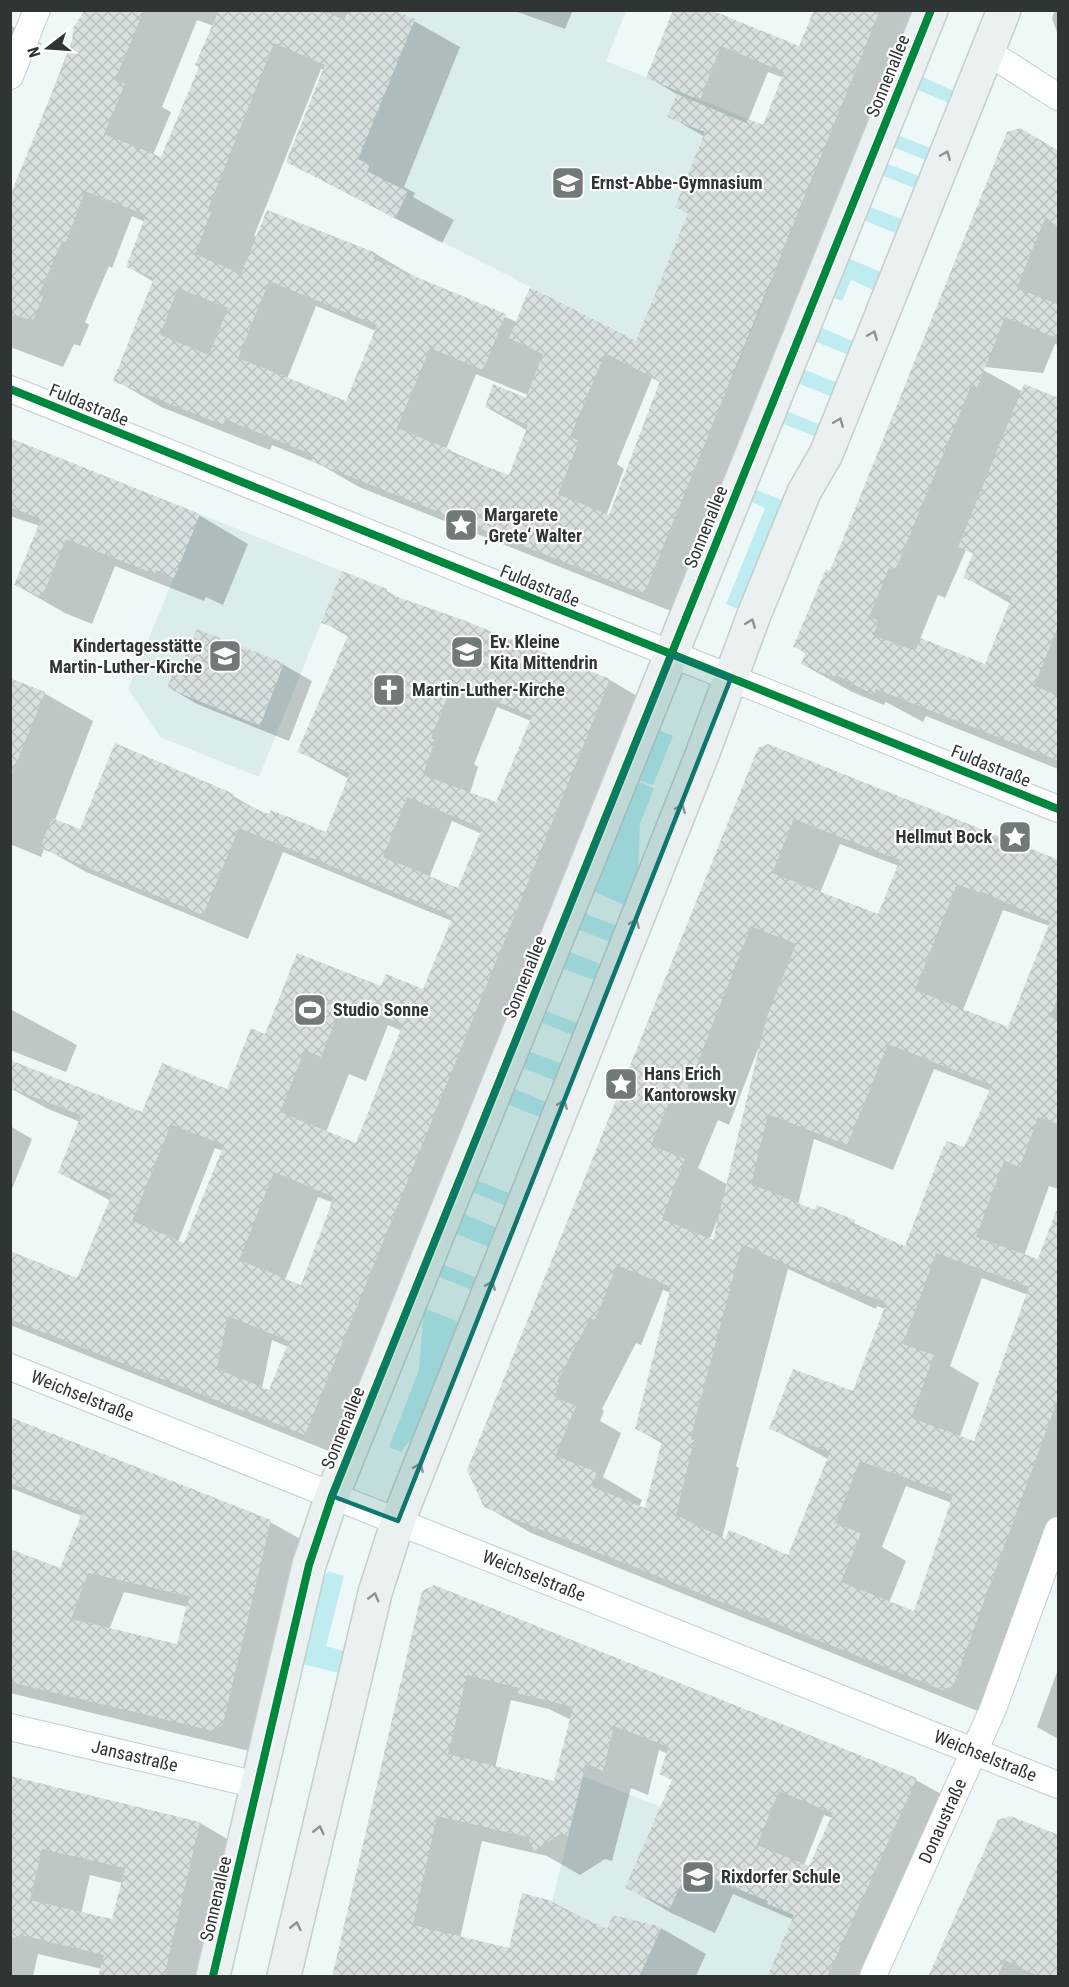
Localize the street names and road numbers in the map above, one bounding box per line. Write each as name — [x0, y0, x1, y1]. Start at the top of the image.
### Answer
street label: Sonnenallee — [862, 32, 914, 120]
street label: Fuldastraße — [46, 379, 132, 430]
street label: Sonnenallee — [680, 483, 732, 571]
street label: Fuldastraße — [497, 560, 583, 611]
street label: Fuldastraße — [948, 740, 1034, 791]
street label: Sonnenallee — [499, 933, 551, 1021]
street label: Weichselstraße — [28, 1365, 137, 1425]
street label: Sonnenallee — [317, 1384, 369, 1472]
street label: Weichselstraße — [480, 1546, 589, 1605]
street label: Weichselstraße — [931, 1726, 1040, 1785]
street label: Jansastraße — [89, 1735, 180, 1776]
street label: Donaustraße — [914, 1775, 970, 1866]
street label: Sonnenallee — [196, 1854, 235, 1944]

